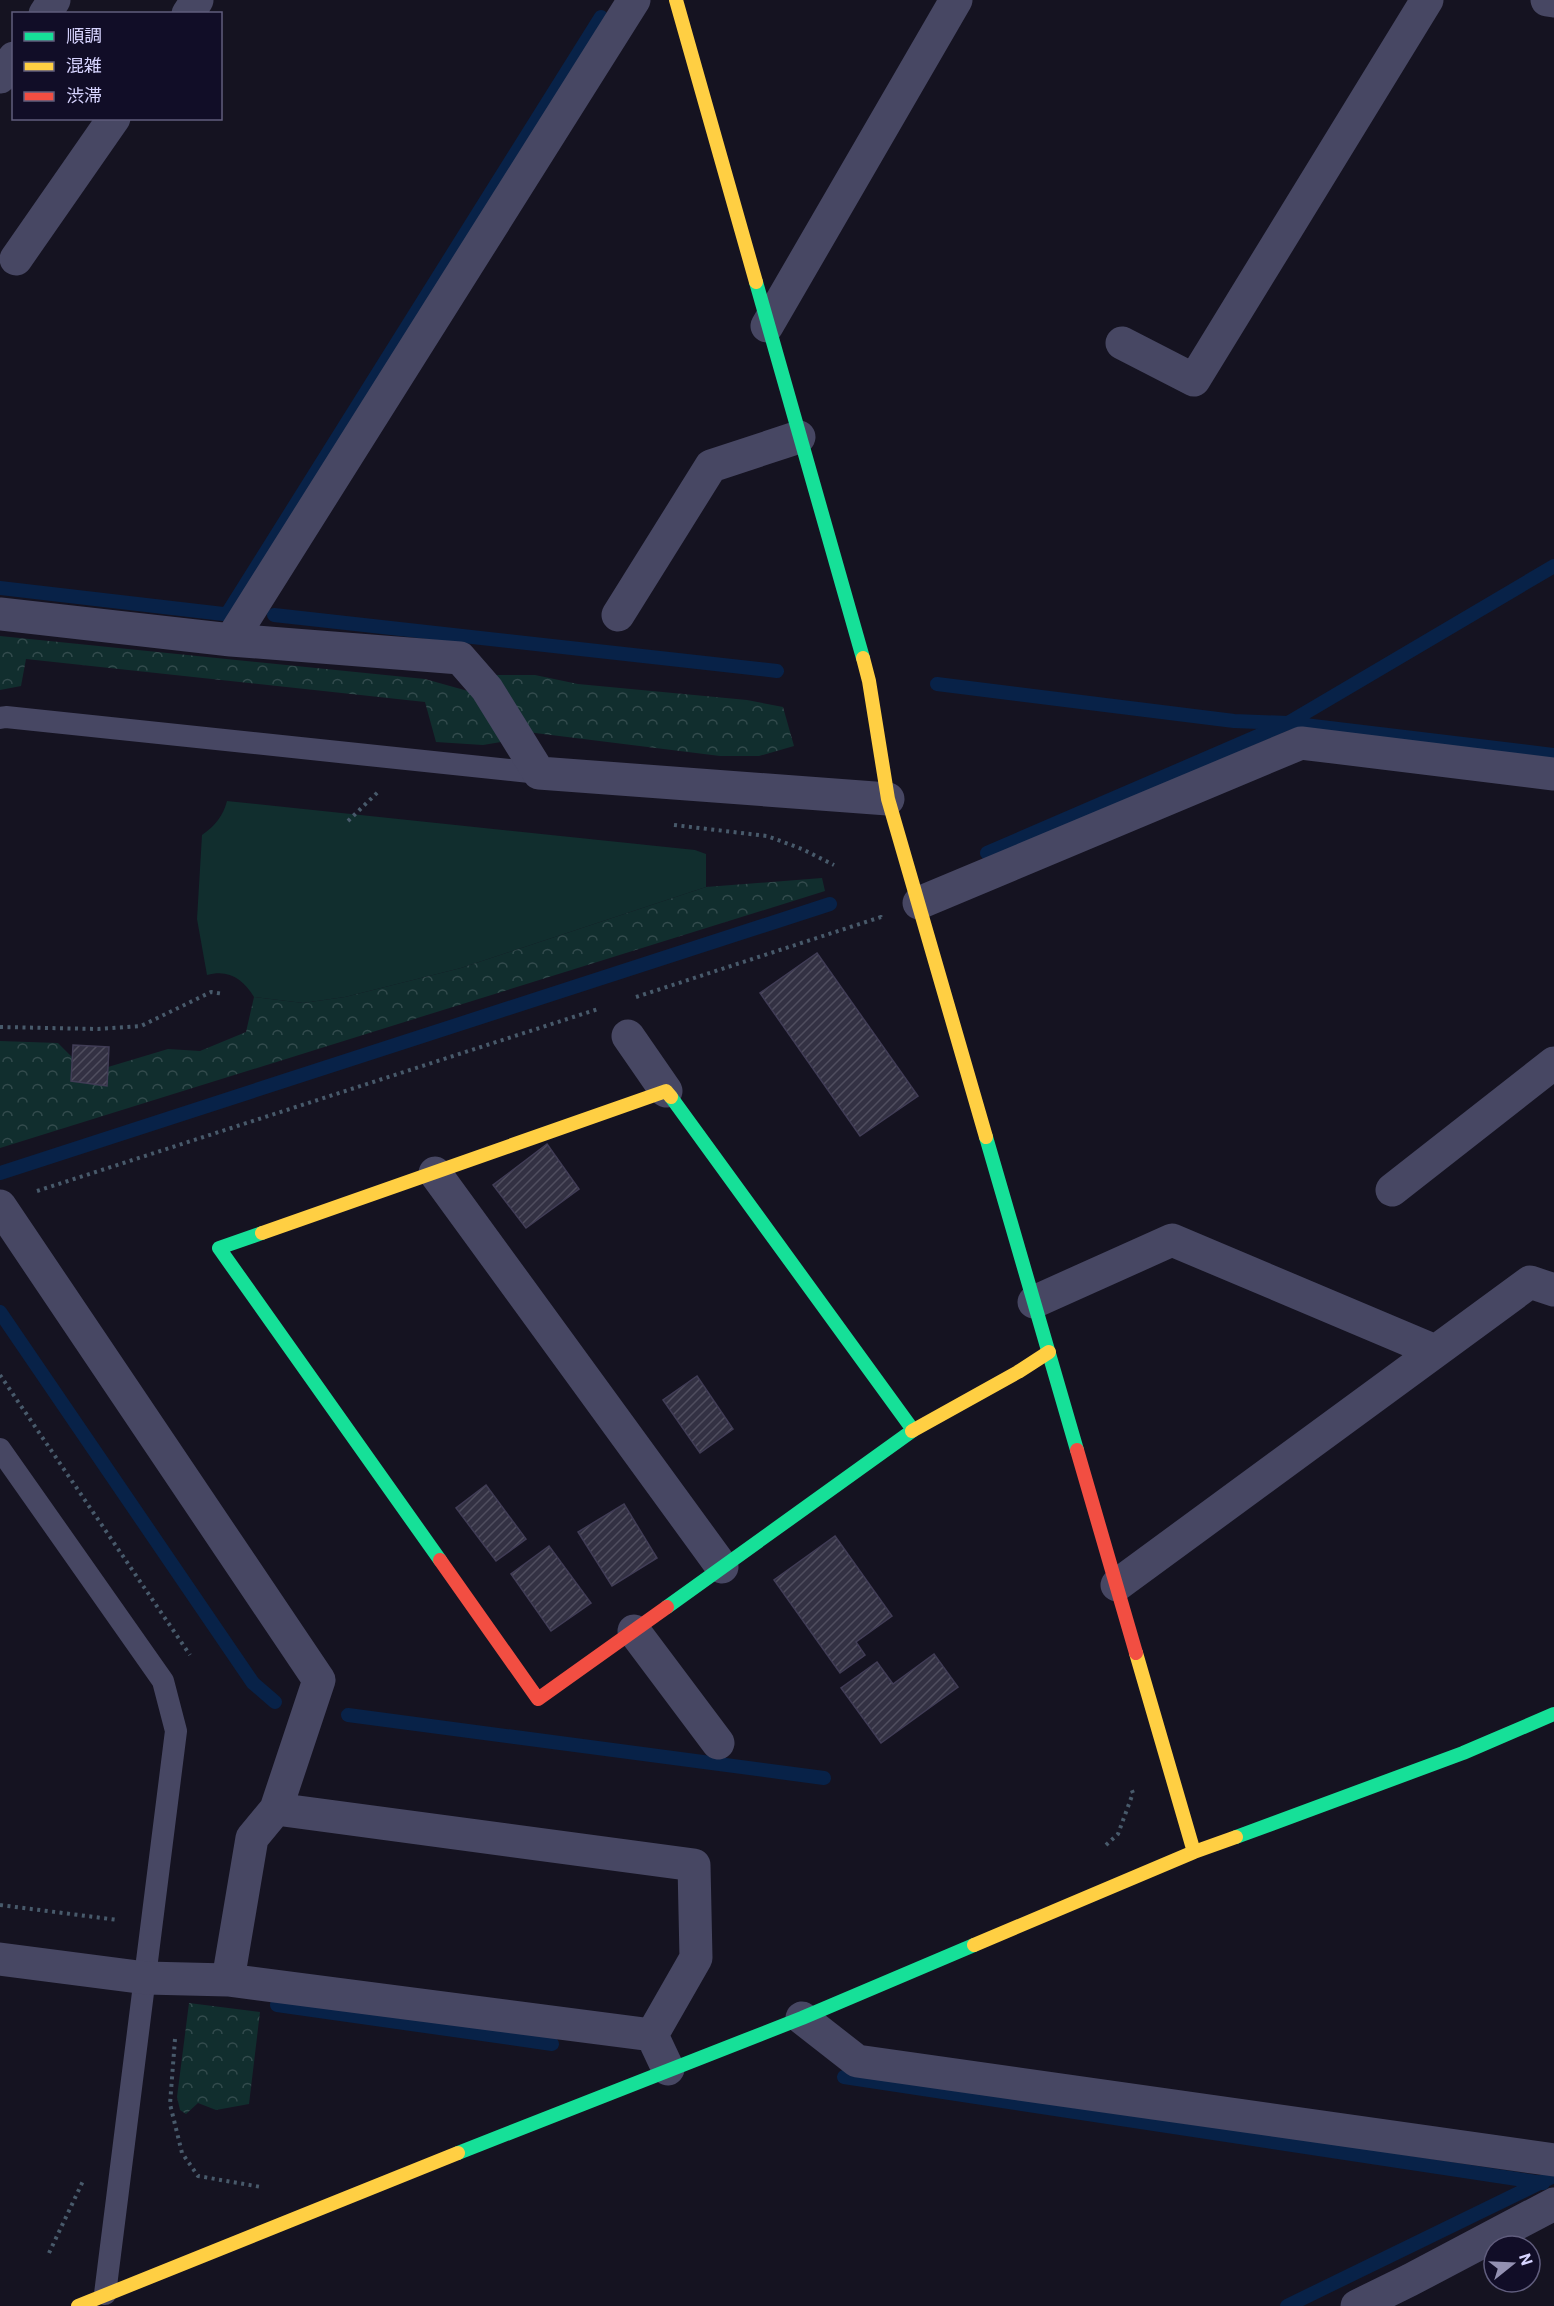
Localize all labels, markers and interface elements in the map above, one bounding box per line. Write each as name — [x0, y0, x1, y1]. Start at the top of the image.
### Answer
legend — [12, 12, 222, 120]
text: 順調 — [66, 25, 102, 46]
text: 混雑 — [66, 55, 102, 76]
text: 渋滞 — [66, 85, 102, 106]
north arrow — [1482, 2234, 1542, 2294]
text: N — [1515, 2251, 1537, 2268]

